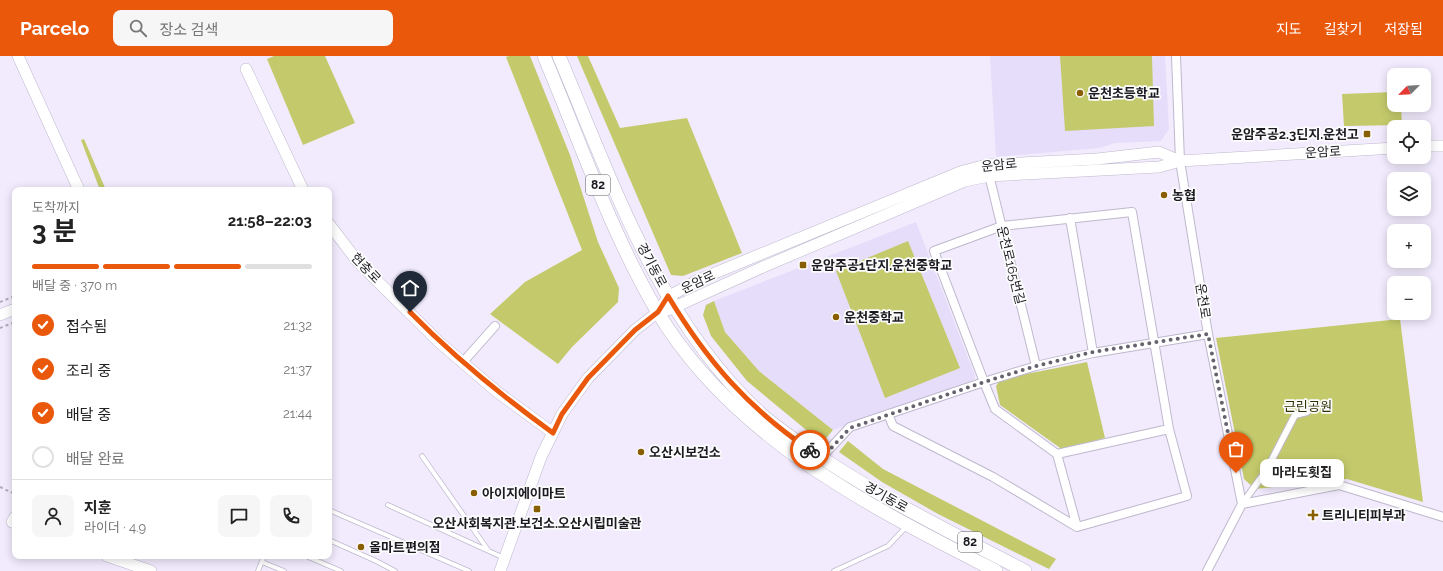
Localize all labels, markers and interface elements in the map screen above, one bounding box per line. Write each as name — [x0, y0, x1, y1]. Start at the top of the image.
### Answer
search box — [113, 10, 393, 46]
text: Parcelo — [20, 17, 89, 39]
icon: search — [127, 17, 149, 39]
text: 장소 검색 — [159, 21, 218, 39]
text: 지도 — [1276, 21, 1302, 37]
text: 길찾기 — [1324, 21, 1362, 37]
text: 저장됨 — [1384, 21, 1423, 37]
north arrow — [1387, 68, 1431, 112]
map controls — [1387, 68, 1431, 320]
place label: 운천초등학교 — [1088, 86, 1160, 101]
marker: 운천초등학교 — [1075, 88, 1085, 98]
button: locate — [1387, 120, 1431, 164]
place label: 운암주공2.3딘지.운천고 — [1231, 127, 1359, 142]
marker: 운암주공2.3딘지.운천고 — [1362, 129, 1372, 139]
street label: 운암로 — [1305, 144, 1341, 160]
street label: 운암로 — [980, 156, 1018, 174]
button: layers — [1387, 172, 1431, 216]
road number: 82 — [586, 175, 610, 195]
place label: 농협 — [1172, 188, 1196, 203]
marker: 농협 — [1159, 190, 1169, 200]
text: 도착까지 — [32, 200, 80, 215]
text: 21:58–22:03 — [228, 212, 312, 230]
text: 3 분 — [32, 216, 77, 246]
street label: 운천로165번길 — [994, 224, 1028, 306]
button: + — [1387, 224, 1431, 268]
street label: 경기동로 — [634, 240, 670, 290]
street label: 현충로 — [348, 250, 384, 286]
place label: 운암주공1단지.운천중학교 — [811, 258, 952, 273]
marker: 운암주공1단지.운천중학교 — [798, 260, 808, 270]
street label: 운암로 — [679, 268, 717, 296]
pin — [393, 271, 427, 312]
button: − — [1387, 276, 1431, 320]
icon: home — [399, 277, 421, 299]
text: 배달 중 · 370 m — [32, 278, 117, 293]
street label: 운천로 — [1193, 282, 1213, 320]
place label: 운천중학교 — [844, 310, 904, 325]
marker: 운천중학교 — [831, 312, 841, 322]
icon: check — [32, 314, 54, 336]
text: 접수됨 — [66, 318, 107, 336]
text: 21:32 — [284, 318, 312, 333]
icon: check — [32, 358, 54, 380]
text: 조리 중 — [66, 362, 111, 380]
text: 21:37 — [283, 362, 312, 377]
park label: 근린공원 — [1284, 399, 1332, 414]
icon: check — [32, 402, 54, 424]
text: 배달 중 — [66, 406, 111, 424]
text: 21:44 — [283, 406, 312, 421]
courier — [790, 430, 830, 470]
pin — [1219, 432, 1253, 473]
icon: bag — [1225, 438, 1247, 460]
icon: bike — [799, 439, 821, 461]
place label: 오산시보건소 — [649, 445, 721, 460]
marker: 오산시보건소 — [636, 447, 646, 457]
text: 배달 완료 — [66, 450, 125, 468]
callout: 마라도횟집 — [1260, 459, 1344, 487]
text: 마라도횟집 — [1272, 465, 1332, 480]
street label: 경기동로 — [861, 479, 911, 515]
place label: 아이지에이마트 — [482, 486, 566, 501]
marker: 아이지에이마트 — [469, 488, 479, 498]
button: person — [32, 495, 74, 537]
button: chat — [218, 495, 260, 537]
button: phone — [270, 495, 312, 537]
text: 지훈 — [84, 499, 112, 517]
marker: 오산사회복지관.보건소.오산시립미술관 — [532, 504, 542, 514]
place label: 트리니티피부과 — [1322, 508, 1406, 523]
marker: 트리니티피부과 — [1307, 509, 1319, 521]
place label: 오산사회복지관.보건소.오산시립미술관 — [432, 516, 642, 531]
text: 라이더 · 4.9 — [84, 520, 146, 535]
road number: 82 — [958, 532, 982, 552]
place label: 올마트편의점 — [369, 540, 441, 555]
marker: 올마트편의점 — [356, 542, 366, 552]

